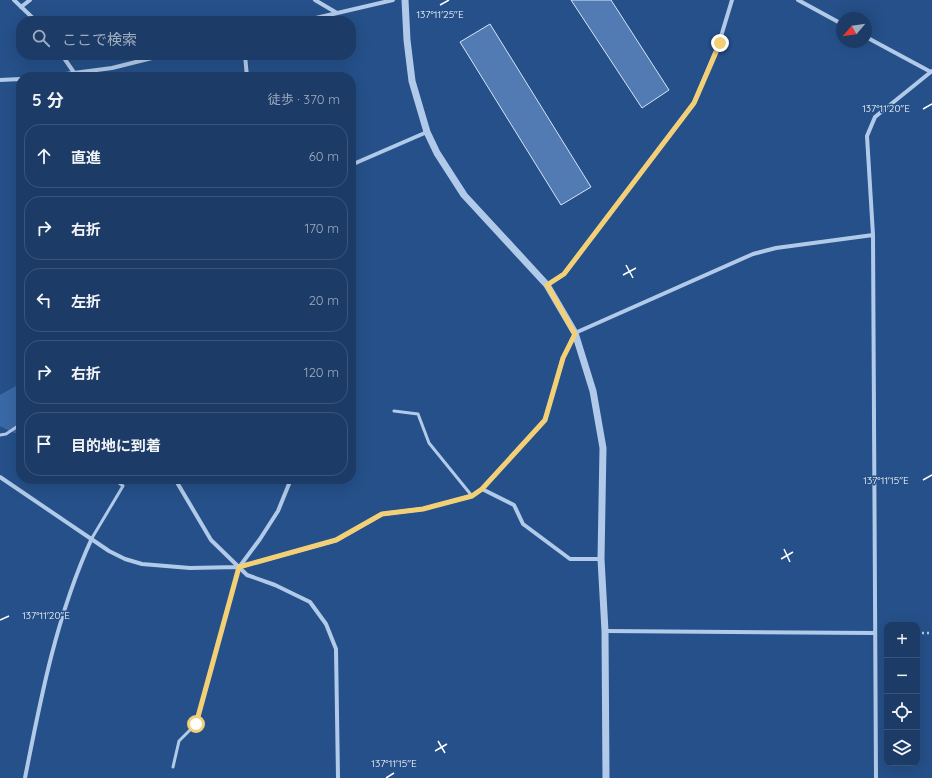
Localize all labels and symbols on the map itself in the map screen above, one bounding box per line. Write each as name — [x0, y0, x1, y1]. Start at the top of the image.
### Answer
text: 137°11'25"E — [416, 8, 464, 21]
north arrow — [836, 12, 872, 48]
route end — [711, 34, 729, 52]
text: 137°11'20"E — [862, 102, 910, 115]
text: 137°11'15"E — [863, 474, 909, 487]
text: 137°11'20"E — [22, 609, 70, 622]
route start — [187, 715, 205, 733]
text: 137°11'15"E — [371, 757, 417, 770]

